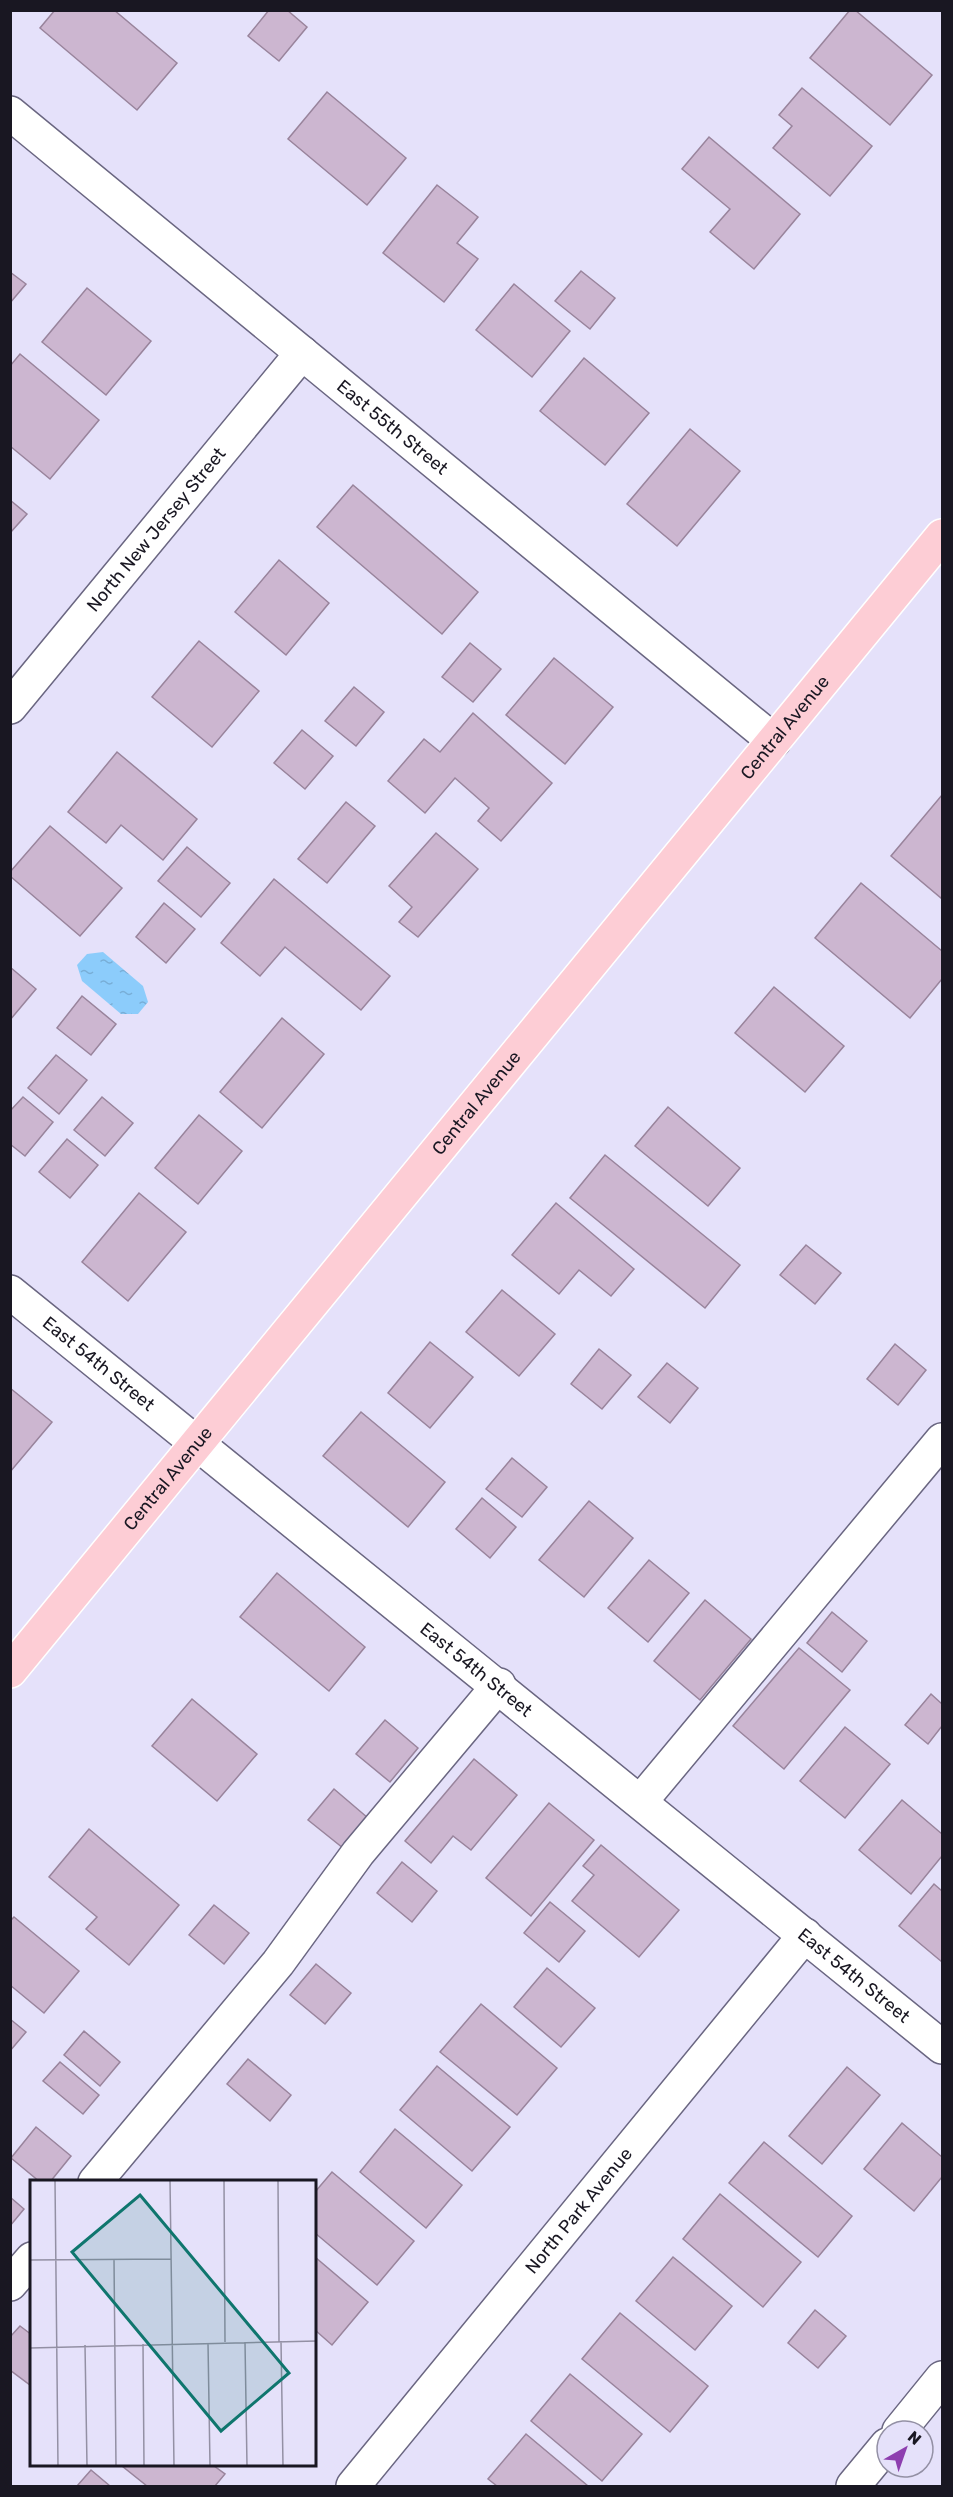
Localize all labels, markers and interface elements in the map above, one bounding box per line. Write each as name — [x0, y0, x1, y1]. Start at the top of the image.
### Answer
street label: East 55th Street — [332, 375, 452, 479]
street label: North New Jersey Street — [82, 443, 230, 616]
street label: Central Avenue — [736, 671, 834, 784]
street label: Central Avenue — [427, 1047, 526, 1159]
street label: East 54th Street — [38, 1312, 159, 1416]
street label: Central Avenue — [119, 1422, 217, 1535]
street label: East 54th Street — [416, 1618, 537, 1722]
street label: East 54th Street — [793, 1924, 914, 2028]
street label: North Park Avenue — [521, 2143, 637, 2278]
inset map — [30, 2180, 316, 2467]
north arrow — [875, 2419, 935, 2479]
text: N — [904, 2427, 925, 2449]

